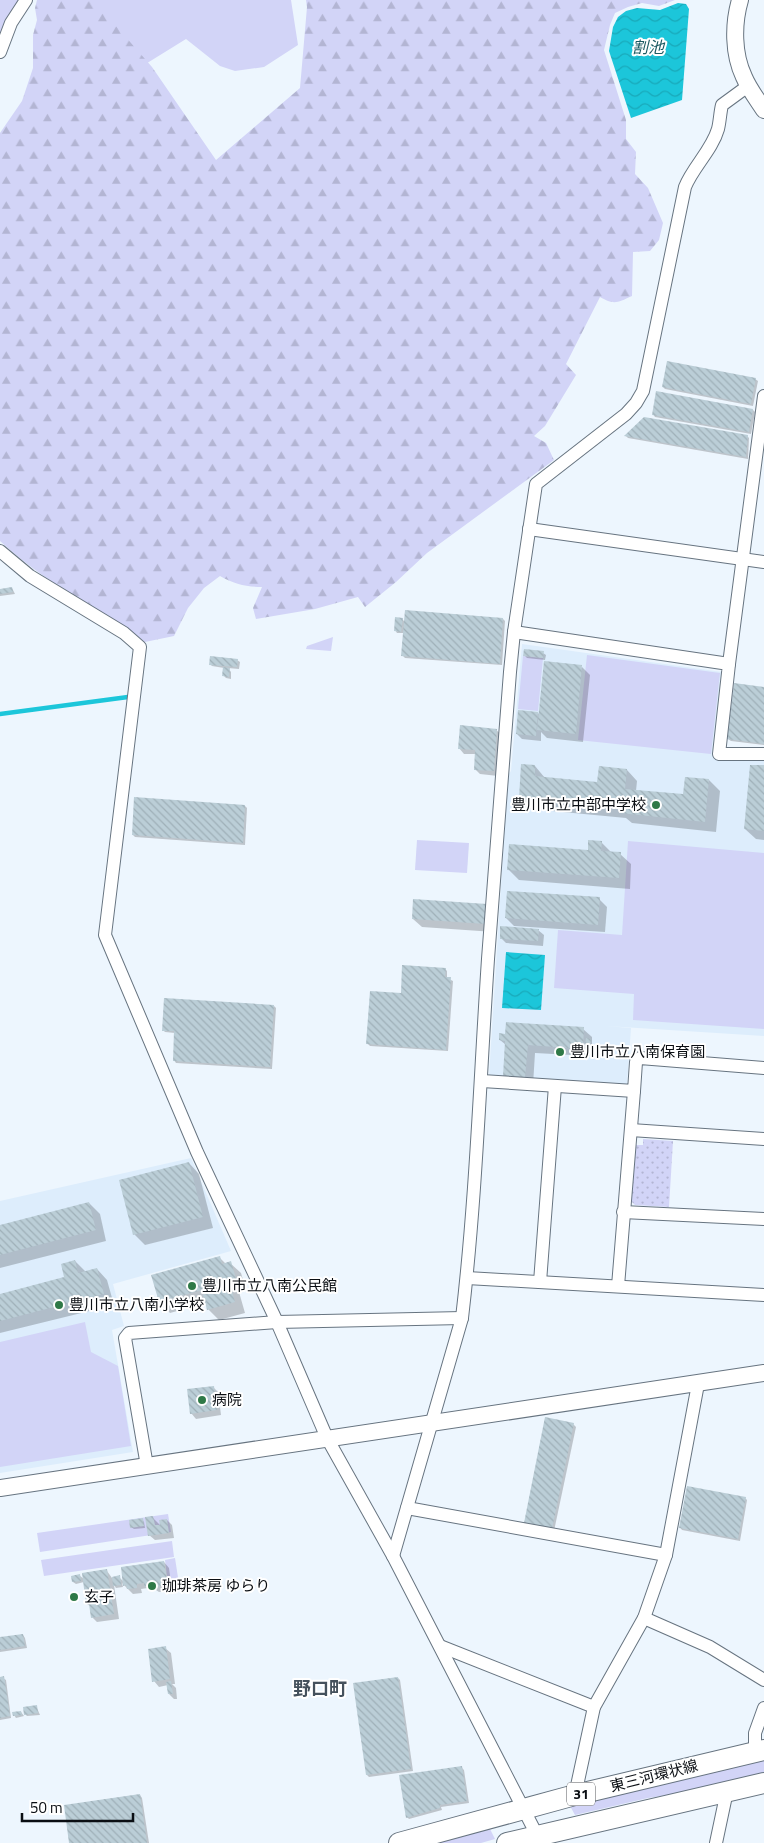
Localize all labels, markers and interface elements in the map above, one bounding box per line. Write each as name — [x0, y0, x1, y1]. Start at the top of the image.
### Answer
water label: 割池 — [632, 35, 666, 59]
place label: 豊川市立中部中学校 — [511, 793, 646, 816]
marker: 豊川市立中部中学校 — [650, 799, 662, 811]
place label: 豊川市立八南保育園 — [570, 1040, 705, 1063]
marker: 豊川市立八南保育園 — [554, 1046, 566, 1058]
place label: 豊川市立八南公民館 — [202, 1274, 337, 1297]
marker: 豊川市立八南公民館 — [186, 1280, 198, 1292]
place label: 豊川市立八南小学校 — [69, 1293, 204, 1316]
marker: 豊川市立八南小学校 — [53, 1299, 65, 1311]
place label: 病院 — [212, 1388, 242, 1411]
marker: 病院 — [196, 1394, 208, 1406]
place label: 珈琲茶房 ゆらり — [162, 1574, 270, 1597]
marker: 珈琲茶房 ゆらり — [146, 1580, 158, 1592]
place label: 玄子 — [84, 1585, 114, 1608]
marker: 玄子 — [68, 1591, 80, 1603]
district label: 野口町 — [293, 1675, 347, 1702]
street label: 東三河環状線 — [607, 1753, 700, 1798]
road number: 31 — [567, 1782, 595, 1806]
scale bar — [22, 1790, 134, 1822]
text: 50 m — [30, 1796, 63, 1819]

